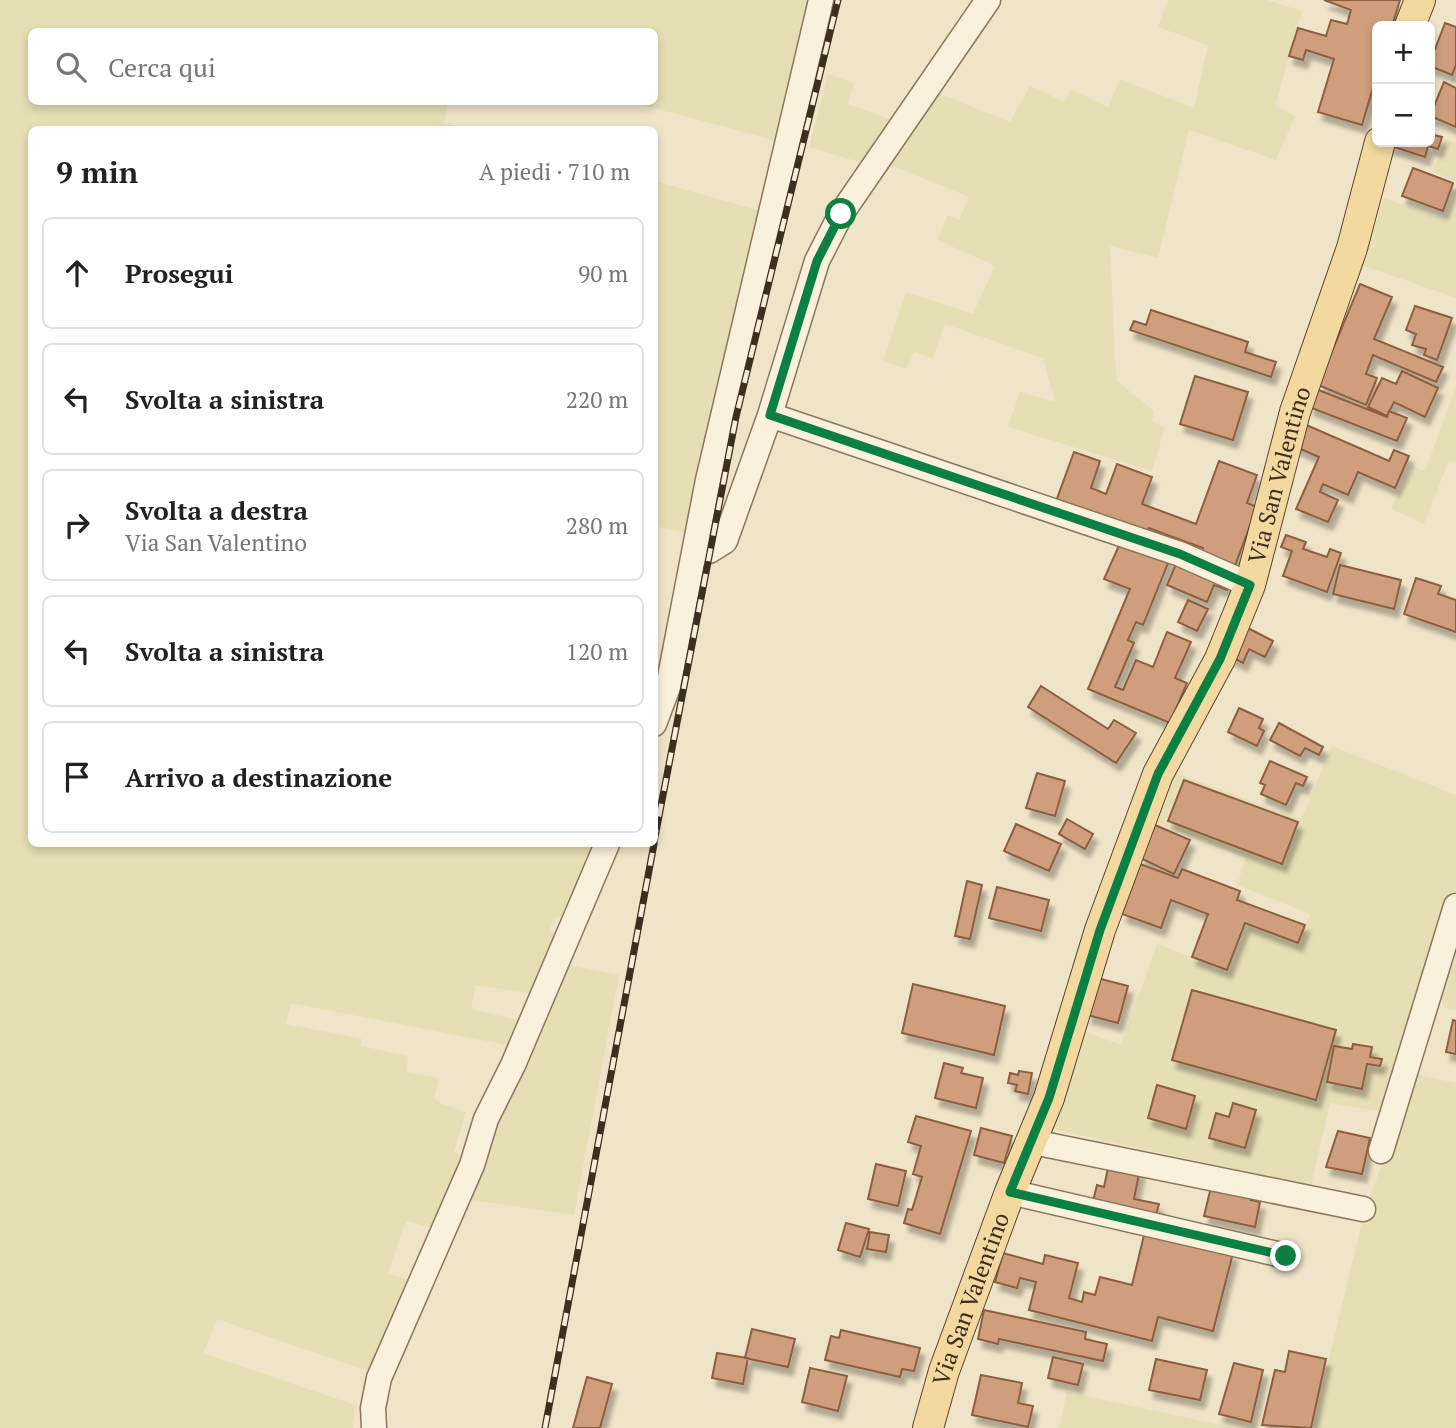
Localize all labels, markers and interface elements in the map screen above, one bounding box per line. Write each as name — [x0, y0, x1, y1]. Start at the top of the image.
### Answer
map controls — [1372, 21, 1435, 147]
button: + — [1372, 21, 1435, 84]
search box — [28, 28, 658, 105]
icon: search — [52, 48, 90, 86]
text: Cerca qui — [108, 50, 216, 84]
button: − — [1372, 84, 1435, 147]
text: 9 min — [56, 152, 138, 192]
text: A piedi · 710 m — [479, 156, 630, 187]
route start — [825, 198, 856, 229]
icon: ahead — [58, 254, 96, 292]
text: Prosegui — [125, 256, 233, 290]
text: 90 m — [578, 258, 628, 289]
icon: left — [58, 380, 96, 418]
text: Svolta a sinistra — [125, 382, 324, 416]
street label: Via San Valentino — [1240, 382, 1318, 567]
text: 220 m — [566, 384, 628, 415]
text: Svolta a destra — [125, 493, 308, 527]
icon: right — [58, 506, 96, 544]
text: 280 m — [566, 510, 628, 541]
text: Via San Valentino — [125, 527, 307, 558]
icon: left — [58, 632, 96, 670]
text: Svolta a sinistra — [125, 634, 324, 668]
text: 120 m — [566, 636, 628, 667]
icon: arrive — [58, 758, 96, 796]
text: Arrivo a destinazione — [125, 760, 392, 794]
street label: Via San Valentino — [925, 1208, 1016, 1389]
route end — [1270, 1240, 1301, 1271]

